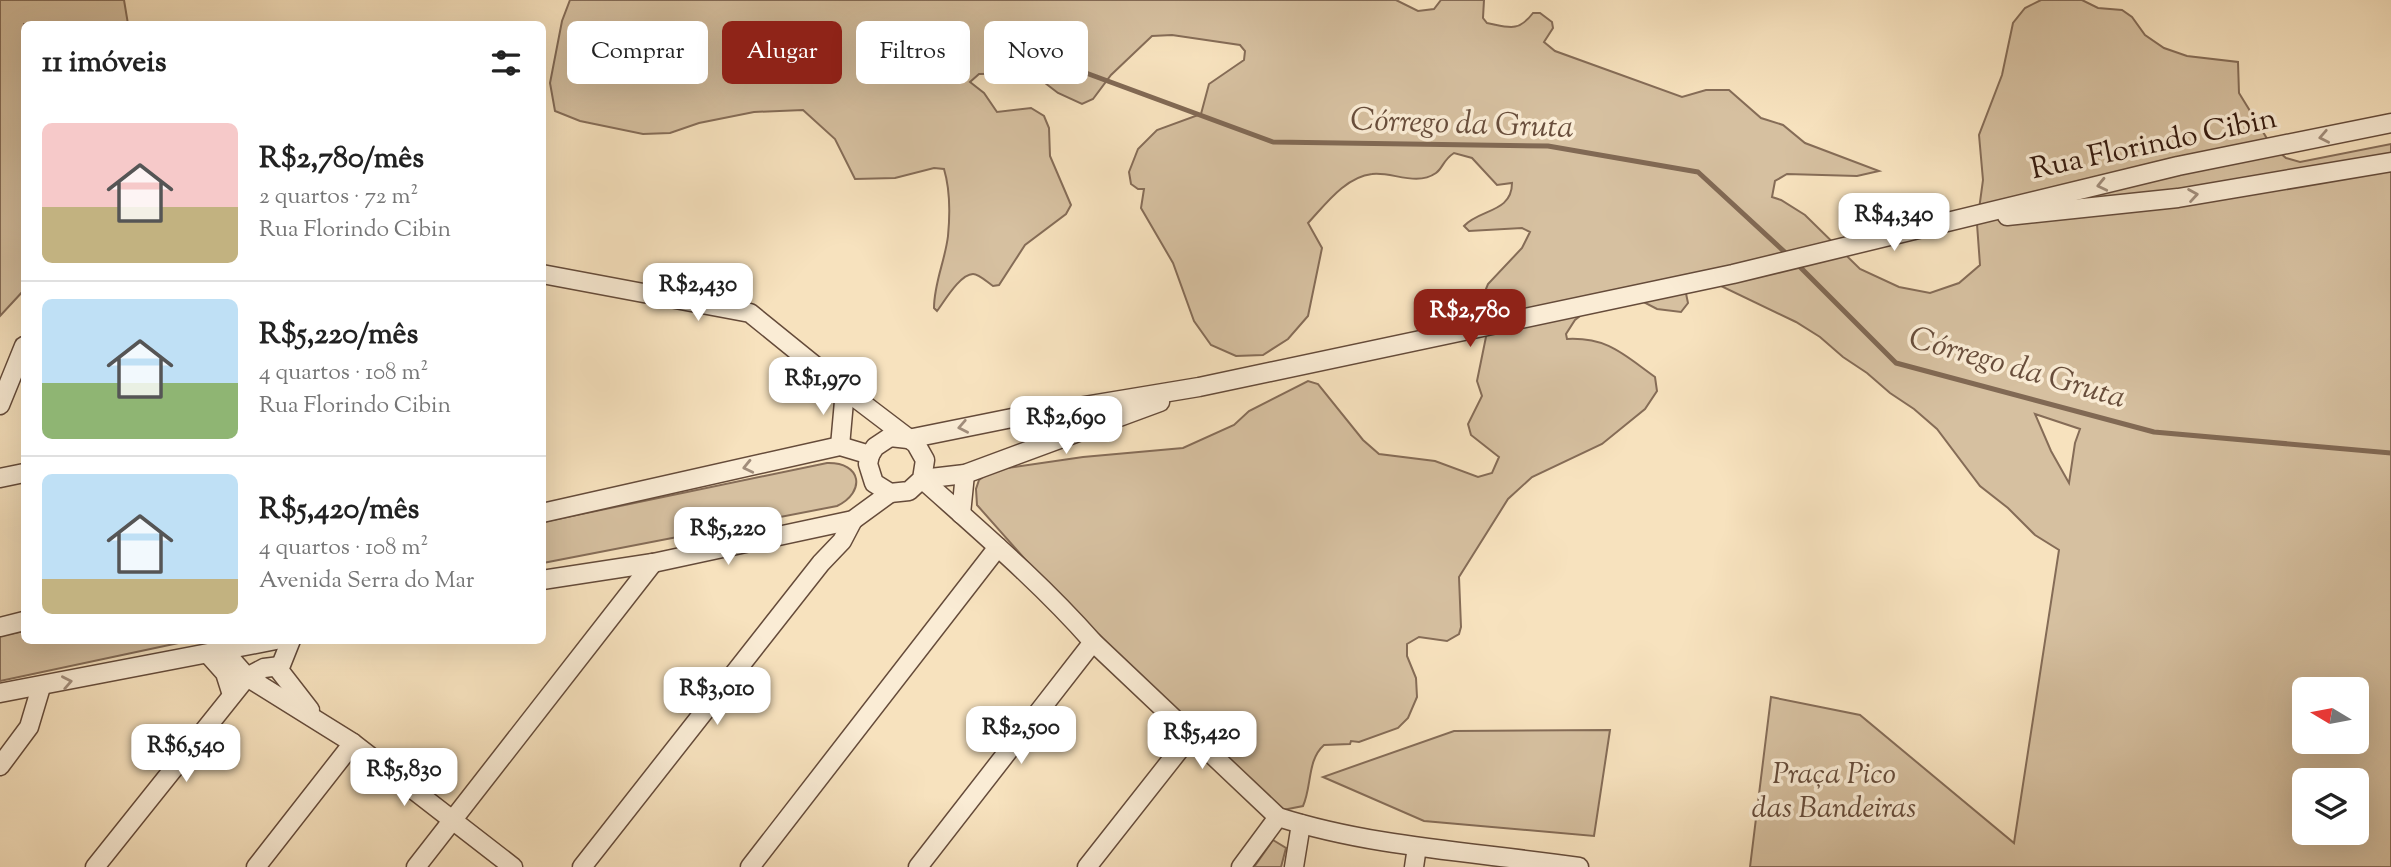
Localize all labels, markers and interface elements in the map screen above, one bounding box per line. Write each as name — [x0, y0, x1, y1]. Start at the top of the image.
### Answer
chip: Comprar — [567, 21, 708, 84]
chip: Alugar — [722, 21, 842, 84]
chip: Filtros — [856, 21, 970, 84]
chip: Novo — [984, 21, 1088, 84]
text: 11 imóveis — [42, 42, 166, 85]
icon: filters — [487, 44, 525, 82]
water label: Córrego da Gruta — [1349, 98, 1575, 152]
street label: Rua Florindo Cibin — [2027, 98, 2281, 192]
one-way arrow — [2318, 129, 2330, 144]
text: R$2,780/mês — [259, 138, 424, 181]
icon: home — [98, 151, 182, 235]
one-way arrow — [2096, 176, 2108, 191]
text: 2 quartos · 72 m² — [259, 181, 418, 214]
one-way arrow — [2187, 188, 2199, 203]
pin: R$4,340 — [1829, 194, 1959, 253]
text: R$4,340 — [1855, 199, 1933, 232]
text: Rua Florindo Cibin — [259, 214, 451, 247]
pin: R$2,430 — [633, 264, 763, 323]
text: R$2,430 — [659, 269, 737, 302]
pin: R$2,780 — [1405, 290, 1535, 349]
text: R$2,780 — [1430, 295, 1510, 328]
text: R$5,220/mês — [259, 314, 418, 357]
water label: Córrego da Gruta — [1903, 316, 2131, 422]
icon: home — [98, 327, 182, 411]
text: 4 quartos · 108 m² — [259, 357, 428, 390]
pin: R$1,970 — [758, 358, 888, 417]
text: R$1,970 — [785, 363, 861, 396]
text: Rua Florindo Cibin — [259, 390, 451, 423]
pin: R$2,690 — [1001, 396, 1131, 456]
text: R$2,690 — [1026, 402, 1106, 435]
one-way arrow — [957, 419, 969, 434]
one-way arrow — [742, 459, 754, 473]
text: R$5,420/mês — [259, 489, 419, 532]
icon: home — [98, 502, 182, 586]
pin: R$5,220 — [663, 508, 793, 567]
text: R$5,220 — [690, 513, 766, 546]
text: 4 quartos · 108 m² — [259, 532, 428, 565]
text: Avenida Serra do Mar — [259, 565, 475, 598]
pin: R$3,010 — [652, 668, 782, 727]
text: R$3,010 — [680, 673, 754, 706]
one-way arrow — [61, 675, 73, 690]
north arrow — [2292, 677, 2370, 754]
map controls — [2292, 677, 2369, 845]
pin: R$2,500 — [956, 706, 1086, 766]
text: R$2,500 — [982, 712, 1060, 745]
pin: R$5,420 — [1137, 712, 1267, 771]
text: R$5,420 — [1164, 717, 1240, 750]
pin: R$6,540 — [121, 724, 251, 784]
text: R$6,540 — [147, 730, 225, 763]
pin: R$5,830 — [339, 748, 469, 808]
text: R$5,830 — [366, 754, 442, 787]
park label: Praça Pico das Bandeiras — [1752, 754, 1916, 831]
button: layers — [2292, 768, 2369, 845]

